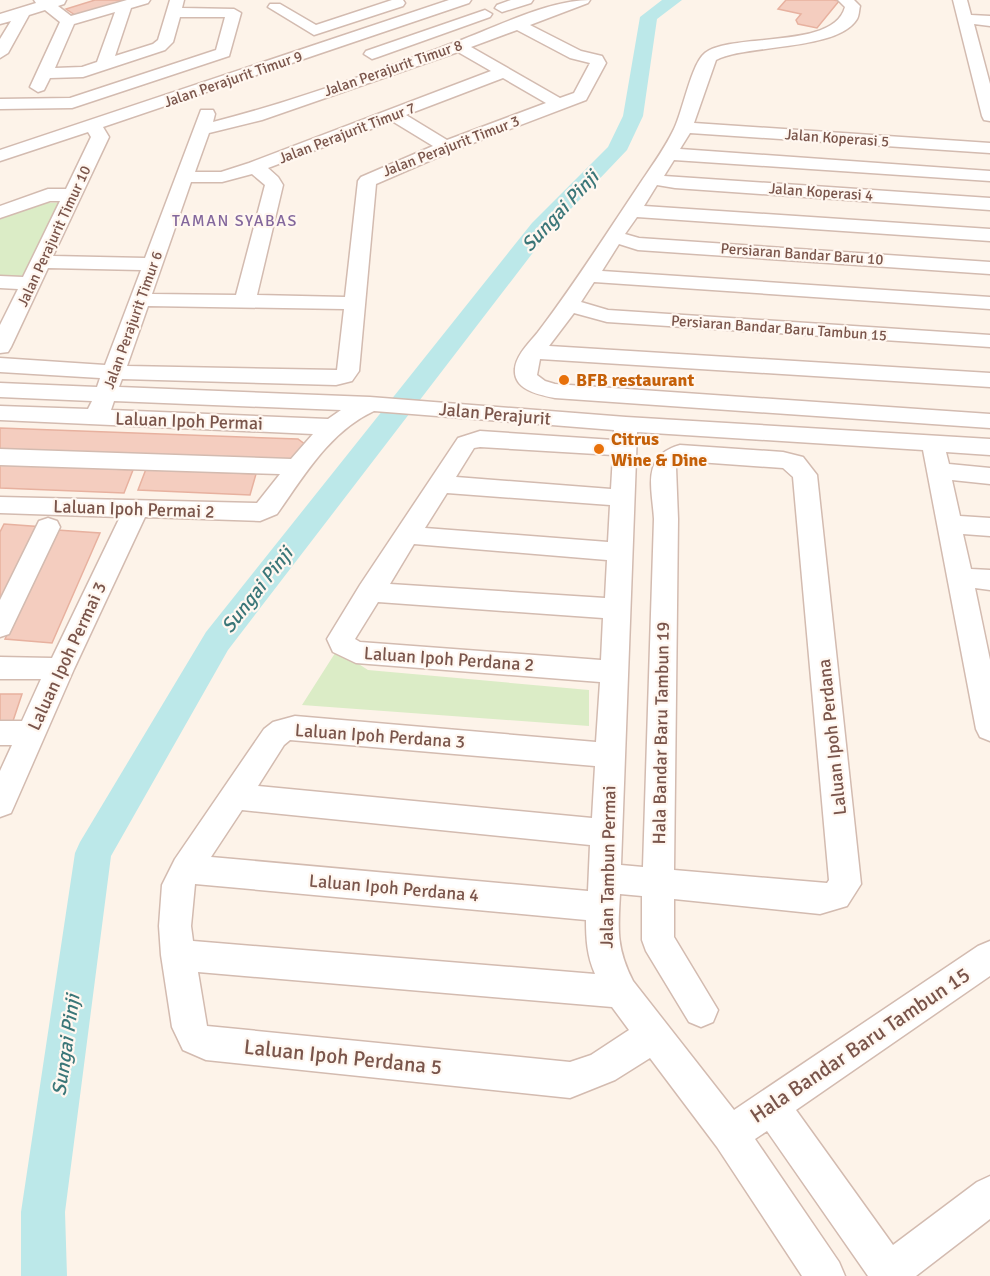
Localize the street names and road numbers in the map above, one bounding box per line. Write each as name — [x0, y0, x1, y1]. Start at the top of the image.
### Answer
street label: Jalan Perajurit Timur 8 — [321, 36, 465, 100]
street label: Jalan Perajurit Timur 9 — [161, 47, 305, 111]
street label: Jalan Perajurit Timur 7 — [276, 99, 418, 167]
street label: Jalan Perajurit Timur 3 — [380, 112, 522, 180]
street label: Jalan Koperasi 5 — [784, 125, 890, 151]
street label: Jalan Perajurit Timur 10 — [13, 163, 95, 309]
street label: Jalan Koperasi 4 — [768, 179, 874, 205]
street label: Persiaran Bandar Baru 10 — [720, 239, 884, 269]
street label: Jalan Perajurit Timur 6 — [100, 249, 166, 391]
street label: Persiaran Bandar Baru Tambun 15 — [670, 311, 888, 345]
street label: Jalan Perajurit — [438, 398, 552, 430]
street label: Laluan Ipoh Permai — [115, 407, 263, 435]
street label: Laluan Ipoh Permai 2 — [53, 495, 215, 523]
street label: Laluan Ipoh Permai 3 — [23, 578, 111, 734]
street label: Hala Bandar Baru Tambun 19 — [648, 621, 674, 845]
street label: Laluan Ipoh Perdana 2 — [363, 642, 535, 676]
street label: Laluan Ipoh Perdana — [813, 658, 851, 816]
street label: Laluan Ipoh Perdana 3 — [294, 719, 466, 753]
street label: Jalan Tambun Permai — [596, 785, 620, 949]
street label: Laluan Ipoh Perdana 4 — [308, 870, 480, 906]
street label: Hala Bandar Baru Tambun 15 — [745, 962, 975, 1128]
street label: Laluan Ipoh Perdana 5 — [243, 1034, 443, 1080]

